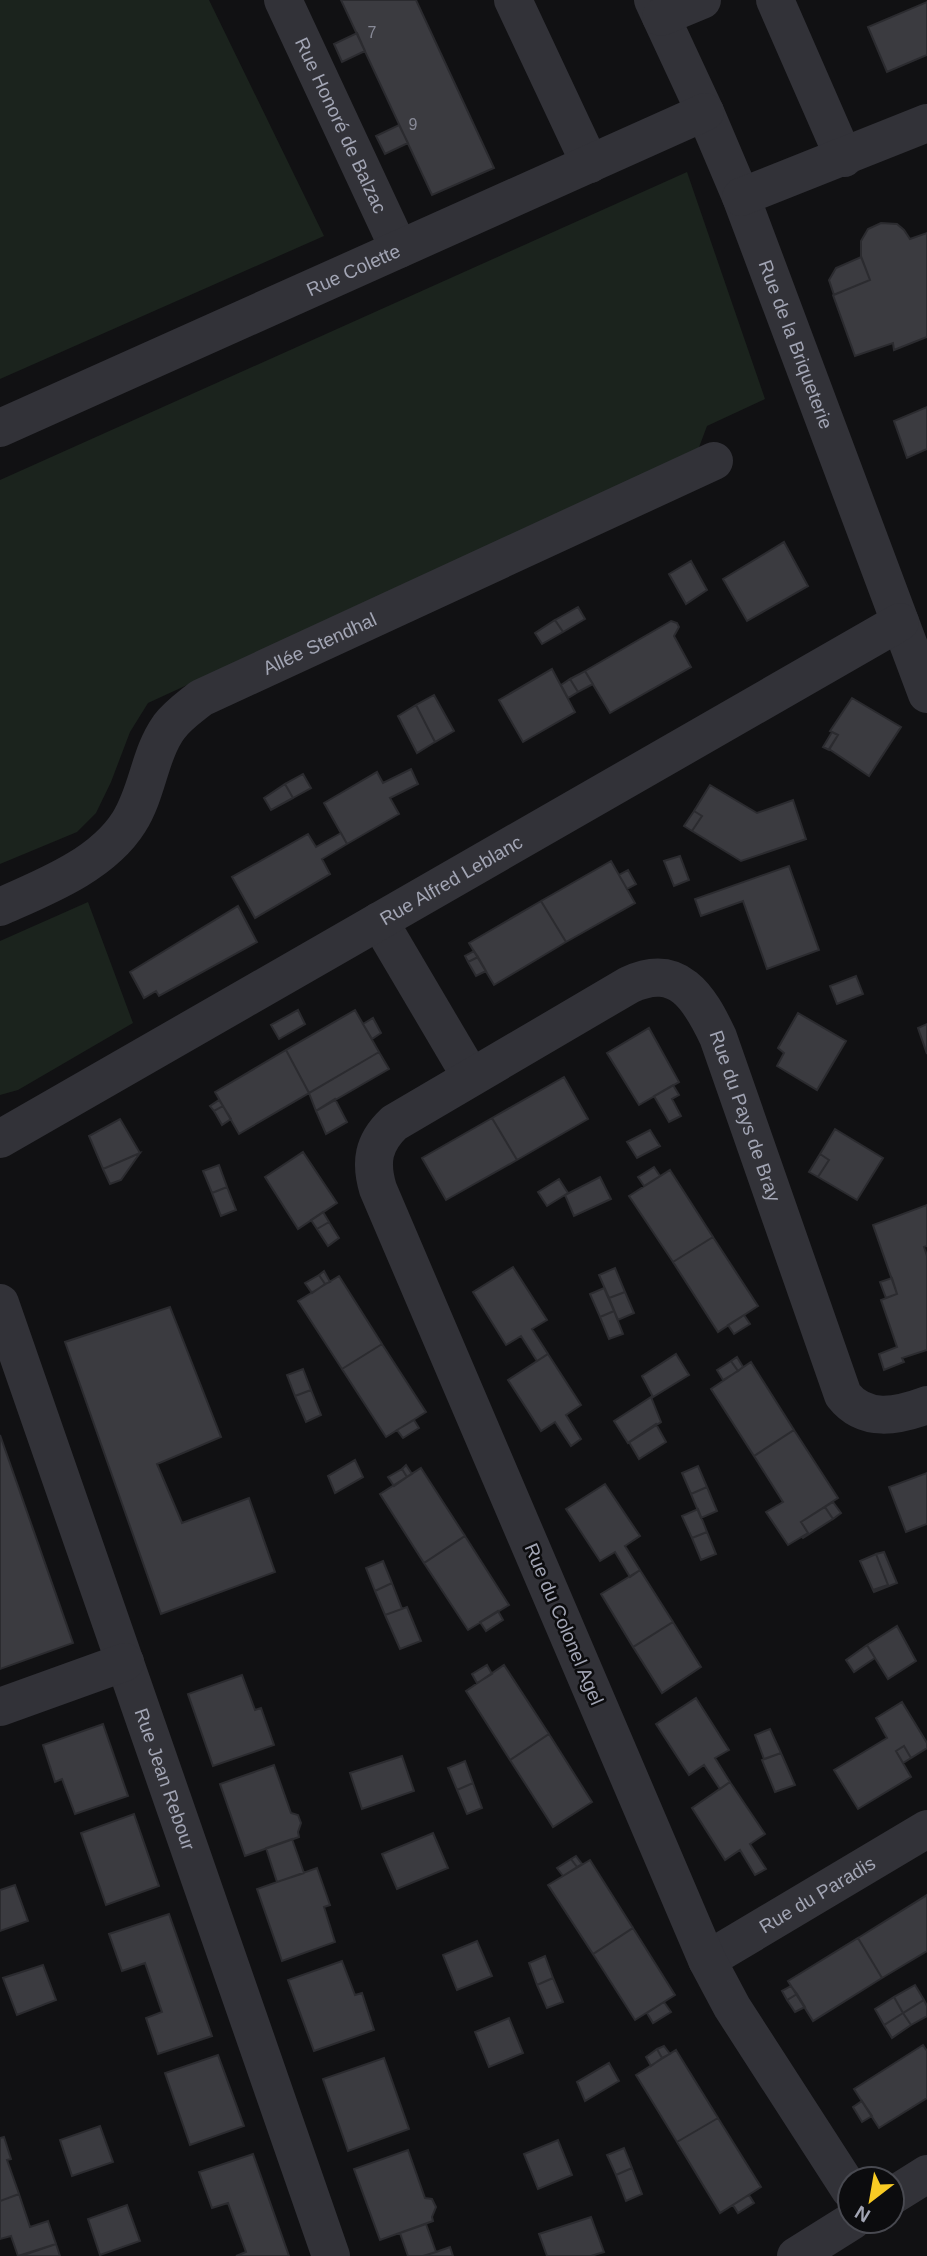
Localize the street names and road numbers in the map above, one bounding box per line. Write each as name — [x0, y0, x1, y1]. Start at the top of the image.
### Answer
street label: Rue Honoré de Balzac — [291, 34, 391, 216]
street label: Rue Colette — [303, 240, 403, 300]
street label: Rue de la Briqueterie — [755, 257, 837, 432]
street label: Allée Stendhal — [259, 608, 380, 679]
street label: Rue Alfred Leblanc — [376, 831, 526, 929]
street label: Rue du Pays de Bray — [706, 1028, 785, 1205]
street label: Rue du Colonel Agel — [520, 1540, 608, 1708]
street label: Rue Jean Rebour — [131, 1705, 200, 1854]
street label: Rue du Paradis — [755, 1852, 879, 1937]

